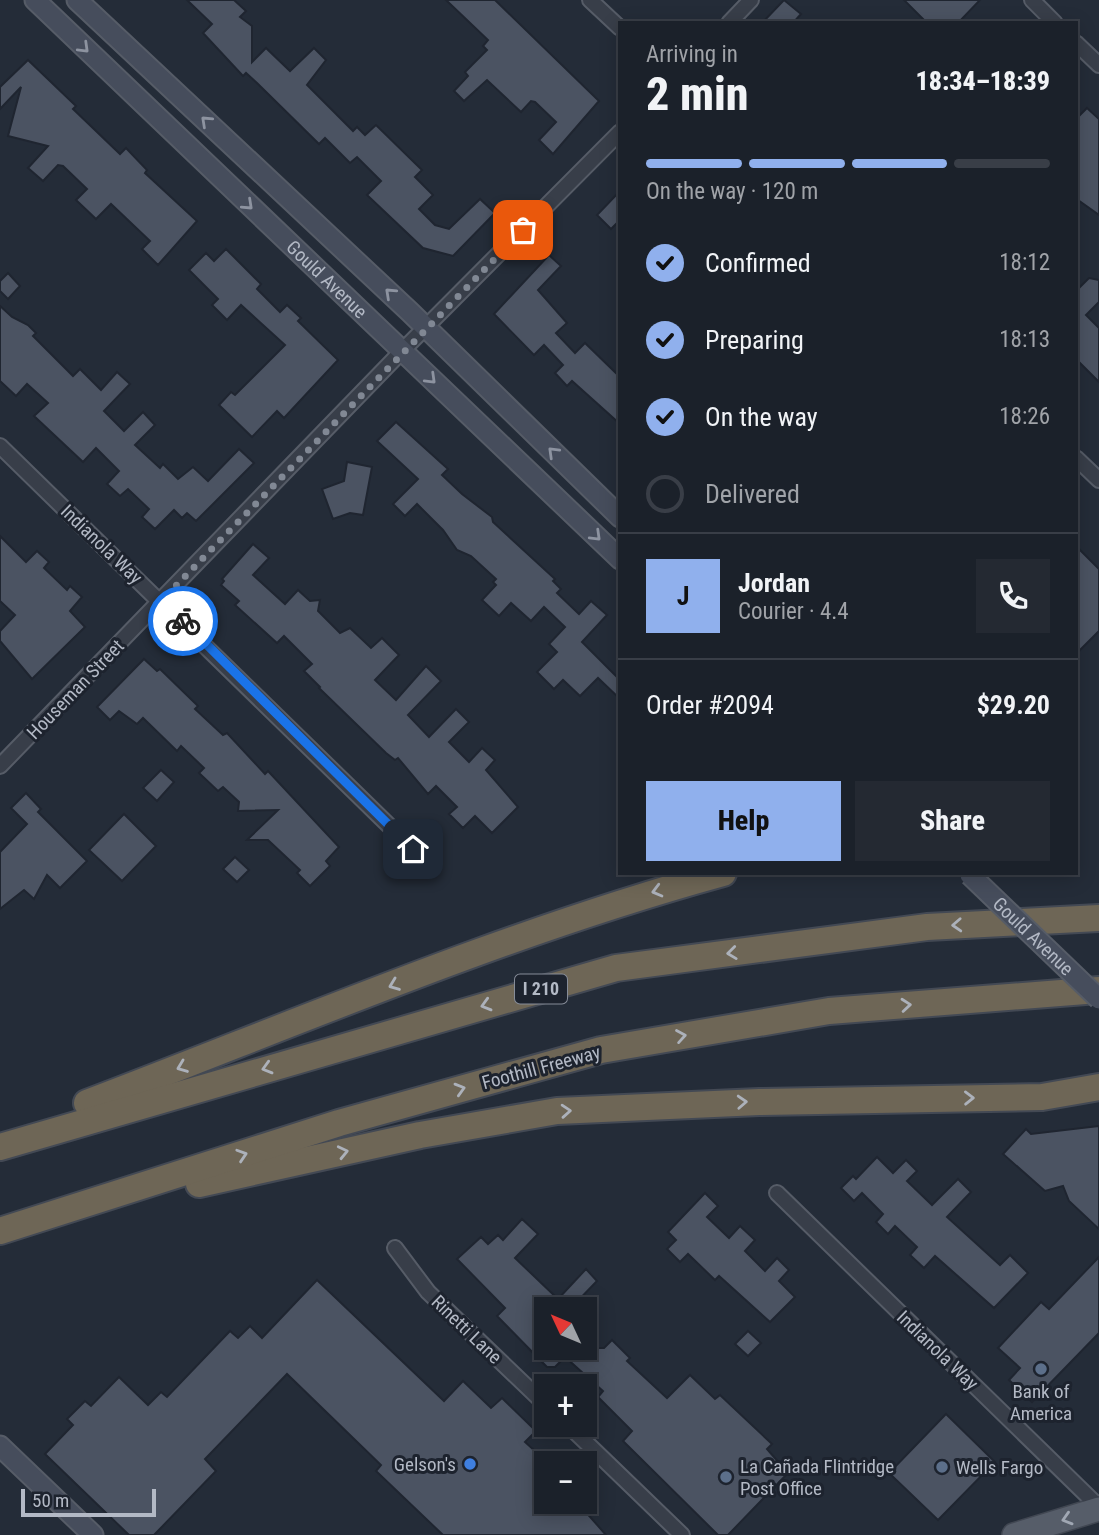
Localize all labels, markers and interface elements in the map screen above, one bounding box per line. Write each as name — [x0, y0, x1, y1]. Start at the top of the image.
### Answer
one-way arrow — [76, 39, 89, 52]
text: Arriving in — [646, 41, 738, 68]
text: 18:34–18:39 — [916, 66, 1050, 96]
text: 2 min — [646, 67, 749, 121]
one-way arrow — [201, 117, 214, 129]
text: On the way · 120 m — [646, 178, 818, 205]
one-way arrow — [240, 197, 253, 209]
pin — [493, 200, 553, 260]
icon: bag — [504, 211, 542, 249]
street label: Gould Avenue — [282, 236, 372, 323]
icon: check — [646, 244, 684, 282]
text: Confirmed — [705, 248, 811, 278]
text: 18:12 — [999, 249, 1050, 276]
one-way arrow — [385, 289, 398, 302]
icon: check — [646, 321, 684, 359]
text: Preparing — [705, 325, 804, 355]
text: 18:13 — [999, 326, 1050, 353]
one-way arrow — [423, 370, 436, 383]
icon: check — [646, 398, 684, 436]
text: On the way — [705, 402, 818, 432]
text: 18:26 — [999, 403, 1050, 430]
one-way arrow — [548, 447, 561, 460]
text: Delivered — [705, 479, 800, 509]
street label: Indianola Way — [56, 500, 147, 589]
one-way arrow — [587, 527, 600, 540]
button: phone — [976, 559, 1050, 633]
text: Jordan — [738, 568, 810, 598]
text: J — [677, 581, 689, 611]
courier — [148, 586, 218, 656]
text: Courier · 4.4 — [738, 598, 849, 625]
icon: bike — [164, 602, 202, 640]
street label: Houseman Street — [22, 635, 129, 744]
text: Order #2094 — [646, 690, 774, 720]
text: $29.20 — [977, 690, 1050, 720]
button: Help — [646, 781, 841, 861]
button: Share — [855, 781, 1050, 861]
pin — [383, 819, 443, 879]
icon: home — [394, 830, 432, 868]
one-way arrow — [651, 883, 663, 898]
street label: Gould Avenue — [988, 892, 1078, 980]
one-way arrow — [952, 918, 963, 933]
one-way arrow — [726, 945, 738, 960]
road number: I 210 — [515, 974, 567, 1004]
one-way arrow — [388, 977, 401, 991]
one-way arrow — [480, 997, 492, 1011]
one-way arrow — [901, 998, 912, 1013]
one-way arrow — [675, 1029, 687, 1044]
street label: Foothill Freeway — [479, 1041, 603, 1094]
one-way arrow — [176, 1058, 188, 1072]
one-way arrow — [261, 1059, 273, 1074]
one-way arrow — [454, 1083, 466, 1098]
one-way arrow — [964, 1090, 975, 1106]
one-way arrow — [736, 1095, 747, 1110]
one-way arrow — [561, 1104, 572, 1119]
one-way arrow — [337, 1146, 349, 1161]
one-way arrow — [235, 1148, 247, 1163]
street label: Rinetti Lane — [427, 1290, 507, 1369]
north arrow — [534, 1297, 597, 1360]
map controls — [534, 1297, 597, 1514]
street label: Indianola Way — [892, 1306, 983, 1395]
marker: Bank of America — [1033, 1361, 1049, 1377]
button: + — [534, 1374, 597, 1437]
place label: Bank of America — [1010, 1380, 1072, 1425]
button: − — [534, 1451, 597, 1514]
place label: Gelson's — [394, 1453, 456, 1476]
place label: La Cañada Flintridge Post Office — [740, 1455, 894, 1500]
marker: Gelson's — [462, 1456, 478, 1472]
place label: Wells Fargo — [956, 1456, 1043, 1479]
marker: Wells Fargo — [934, 1459, 950, 1475]
marker: La Cañada Flintridge Post Office — [718, 1469, 734, 1485]
scale bar — [21, 1486, 156, 1518]
text: 50 m — [32, 1489, 69, 1512]
one-way arrow — [1061, 1510, 1073, 1525]

